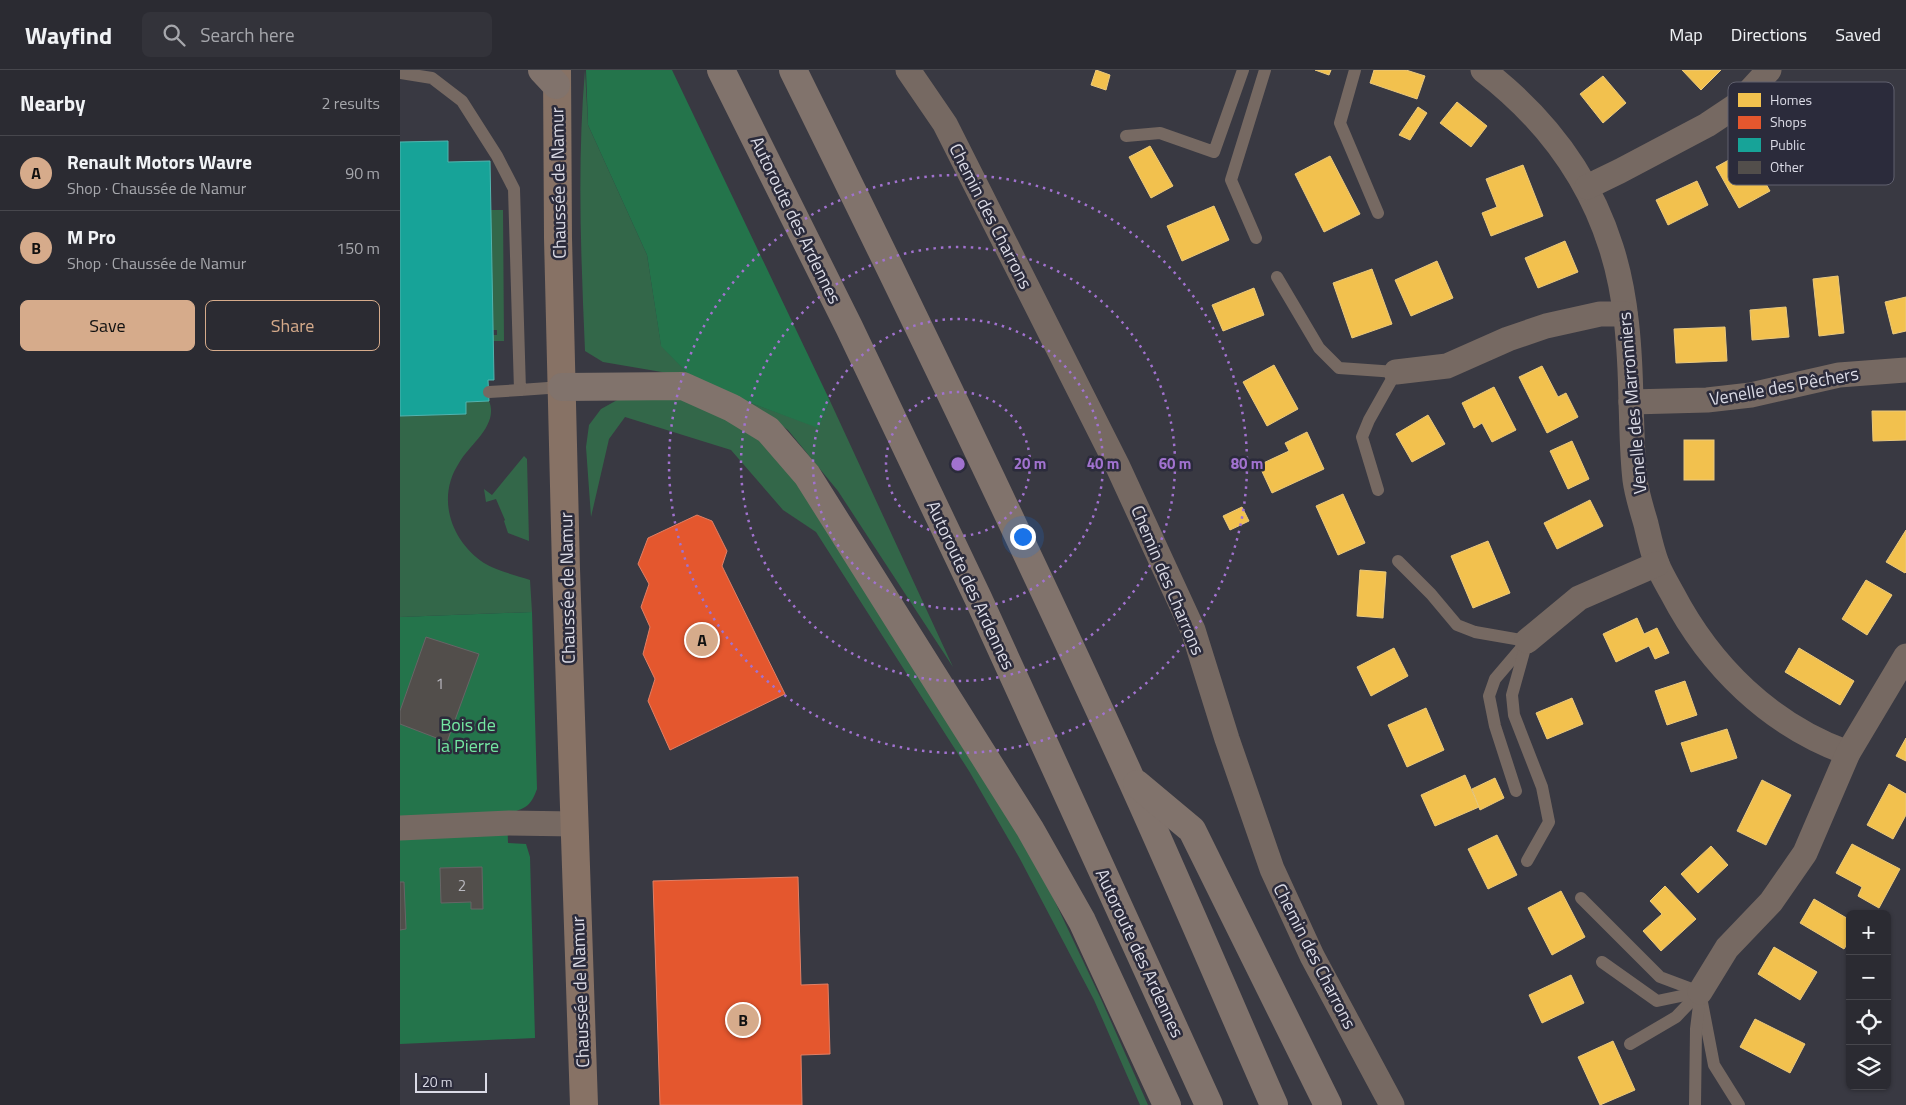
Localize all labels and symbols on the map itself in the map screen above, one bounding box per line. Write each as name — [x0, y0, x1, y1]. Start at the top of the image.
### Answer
legend — [1728, 82, 1894, 185]
text: Homes — [1770, 89, 1812, 110]
street label: Chaussée de Namur — [543, 107, 573, 259]
text: Shops — [1770, 111, 1806, 132]
street label: Autoroute des Ardennes — [744, 132, 848, 308]
text: Public — [1770, 134, 1806, 155]
street label: Chemin des Charrons — [943, 138, 1039, 294]
text: Other — [1770, 156, 1804, 177]
street label: Venelle des Marronniers — [1611, 311, 1653, 495]
street label: Venelle des Pêchers — [1707, 360, 1861, 412]
text: 20 m — [1014, 452, 1046, 475]
text: 40 m — [1087, 452, 1119, 475]
text: 60 m — [1159, 452, 1191, 475]
text: 80 m — [1231, 452, 1263, 475]
centre of rings — [949, 455, 967, 473]
street label: Autoroute des Ardennes — [920, 496, 1022, 674]
street label: Chemin des Charrons — [1124, 501, 1212, 659]
street label: Chaussée de Namur — [552, 512, 582, 664]
your location — [1010, 524, 1036, 550]
pin: A — [686, 621, 718, 659]
house number: 1 — [436, 672, 444, 695]
park label: Bois de la Pierre — [437, 711, 499, 759]
street label: Autoroute des Ardennes — [1089, 864, 1191, 1042]
house number: 2 — [458, 874, 466, 897]
street label: Chemin des Charrons — [1267, 878, 1363, 1034]
street label: Chaussée de Namur — [564, 916, 596, 1068]
pin: B — [727, 1001, 759, 1039]
scale bar — [415, 1070, 488, 1093]

